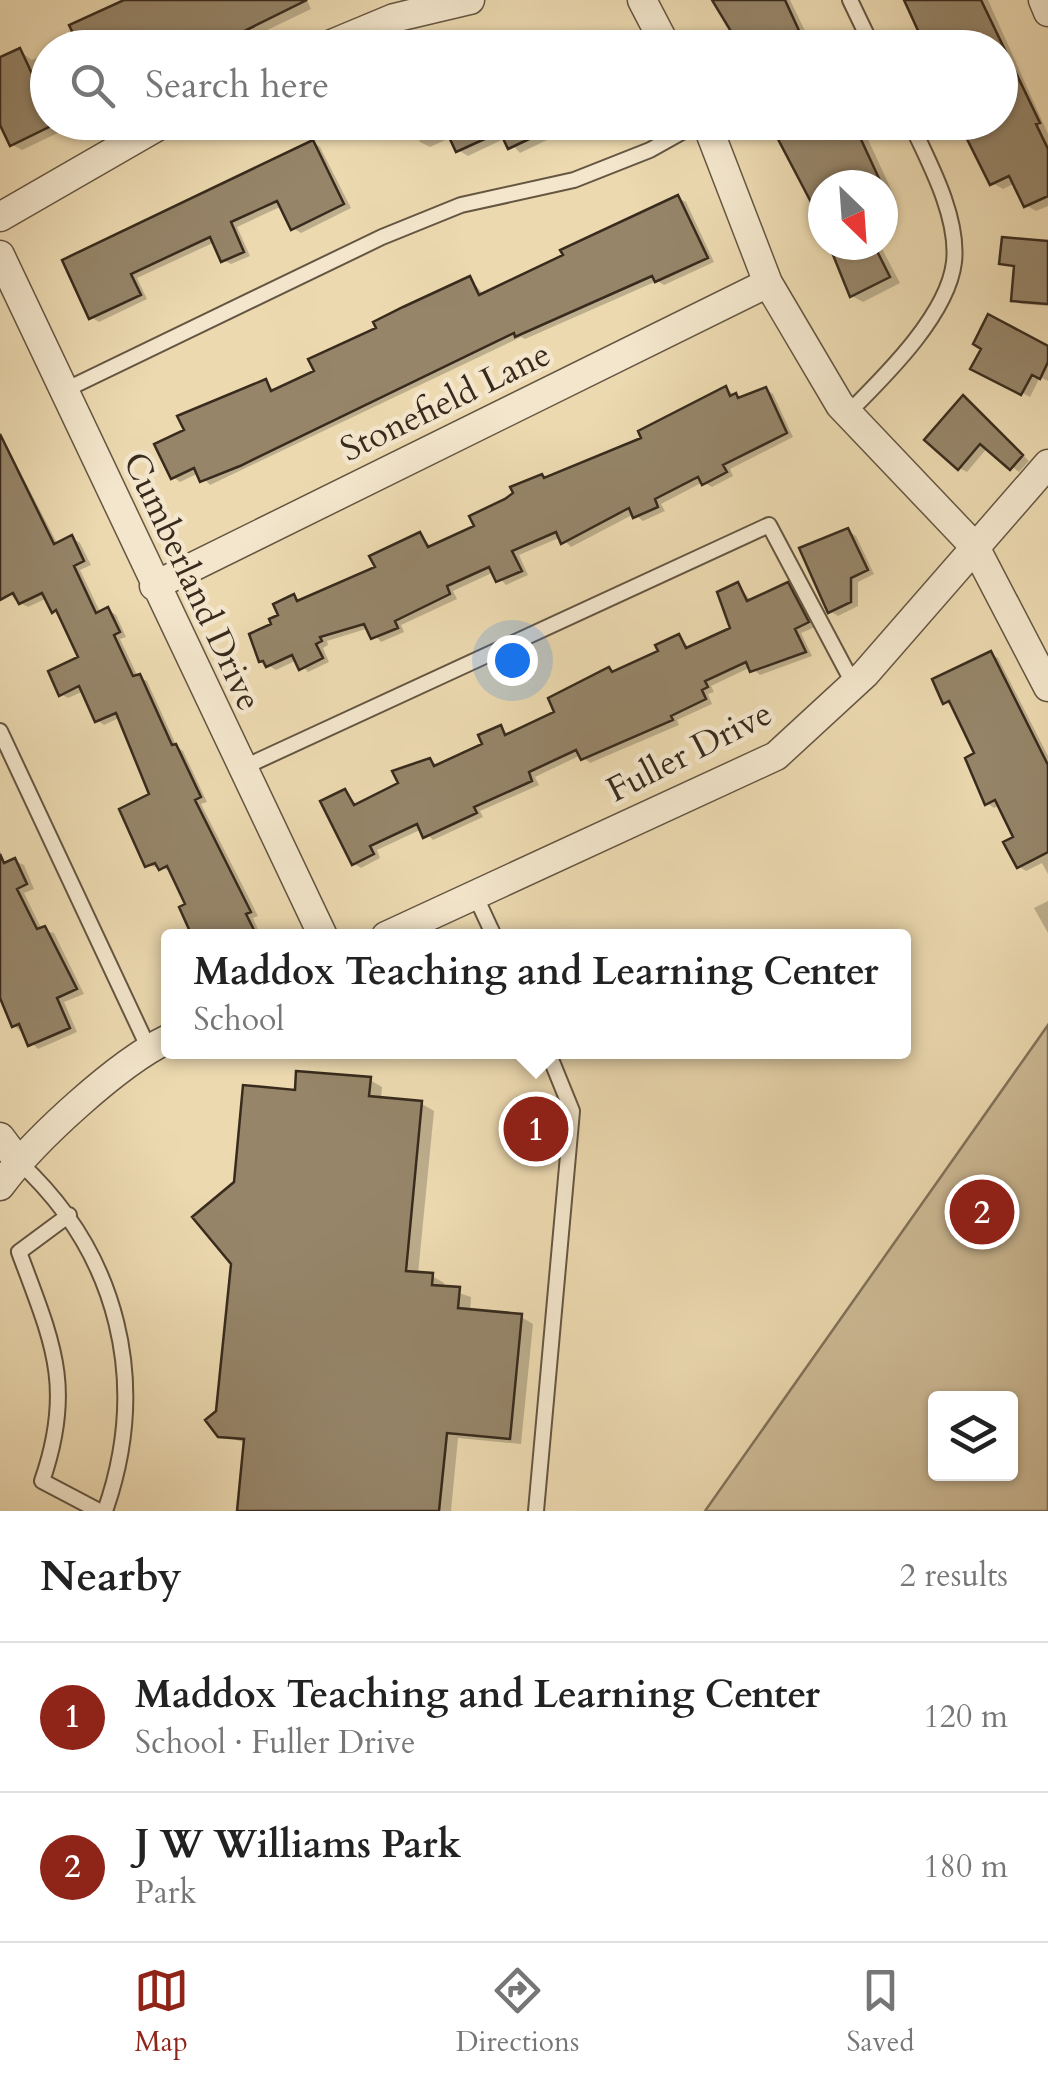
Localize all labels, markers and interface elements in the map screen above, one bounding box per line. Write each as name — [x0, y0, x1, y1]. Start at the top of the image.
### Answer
search box — [30, 30, 1018, 140]
icon: search — [65, 58, 120, 113]
text: Search here — [145, 59, 329, 111]
north arrow — [808, 170, 898, 260]
street label: Stonefield Lane — [332, 330, 558, 473]
street label: Cumberland Drive — [111, 445, 273, 718]
your location — [487, 635, 538, 686]
street label: Fuller Drive — [599, 690, 780, 814]
popup — [161, 929, 911, 1059]
text: Maddox Teaching and Learning Center — [193, 946, 879, 998]
text: School — [193, 998, 284, 1042]
pin: 1 — [504, 1092, 568, 1166]
pin: 2 — [950, 1174, 1014, 1250]
map controls — [928, 1391, 1018, 1481]
button: layers — [928, 1391, 1018, 1481]
text: Nearby — [40, 1548, 182, 1605]
text: 2 results — [900, 1554, 1008, 1598]
text: Maddox Teaching and Learning Center — [135, 1669, 820, 1721]
text: 1 — [64, 1695, 81, 1739]
text: 120 m — [923, 1695, 1008, 1739]
text: School · Fuller Drive — [135, 1721, 416, 1765]
text: J W Williams Park — [135, 1819, 461, 1871]
text: 2 — [64, 1845, 81, 1889]
text: 180 m — [923, 1845, 1008, 1889]
text: Park — [135, 1871, 197, 1915]
tab: Map — [134, 1963, 189, 2061]
tab: Directions — [456, 1963, 579, 2061]
tab: Saved — [846, 1963, 914, 2061]

